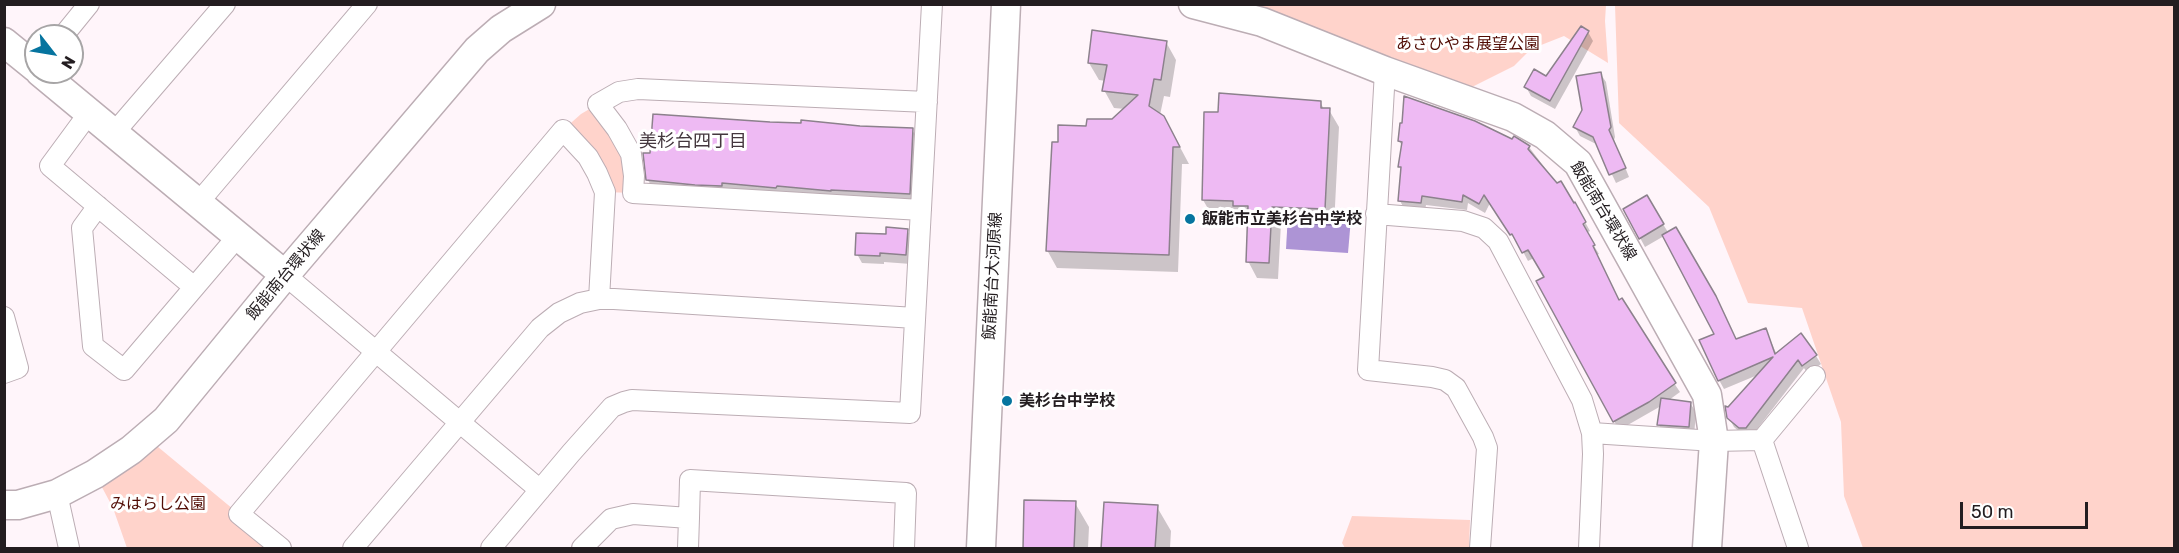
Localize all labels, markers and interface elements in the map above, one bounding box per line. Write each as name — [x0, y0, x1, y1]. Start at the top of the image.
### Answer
north arrow — [24, 24, 84, 84]
park label: あさひやま展望公園 — [1396, 34, 1540, 54]
text: N — [57, 53, 79, 72]
district label: 美杉台四丁目 — [639, 131, 747, 153]
street label: 飯能南台環状線 — [1566, 158, 1640, 264]
place label: 飯能市立美杉台中学校 — [1202, 209, 1362, 229]
street label: 飯能南台大河原線 — [980, 212, 1006, 340]
marker: 飯能市立美杉台中学校 — [1183, 212, 1197, 226]
street label: 飯能南台環状線 — [243, 226, 329, 324]
place label: 美杉台中学校 — [1019, 391, 1115, 411]
marker: 美杉台中学校 — [1000, 394, 1014, 408]
scale bar — [1963, 490, 2090, 528]
park label: みはらし公園 — [110, 494, 206, 514]
text: 50 m — [1971, 501, 2014, 523]

